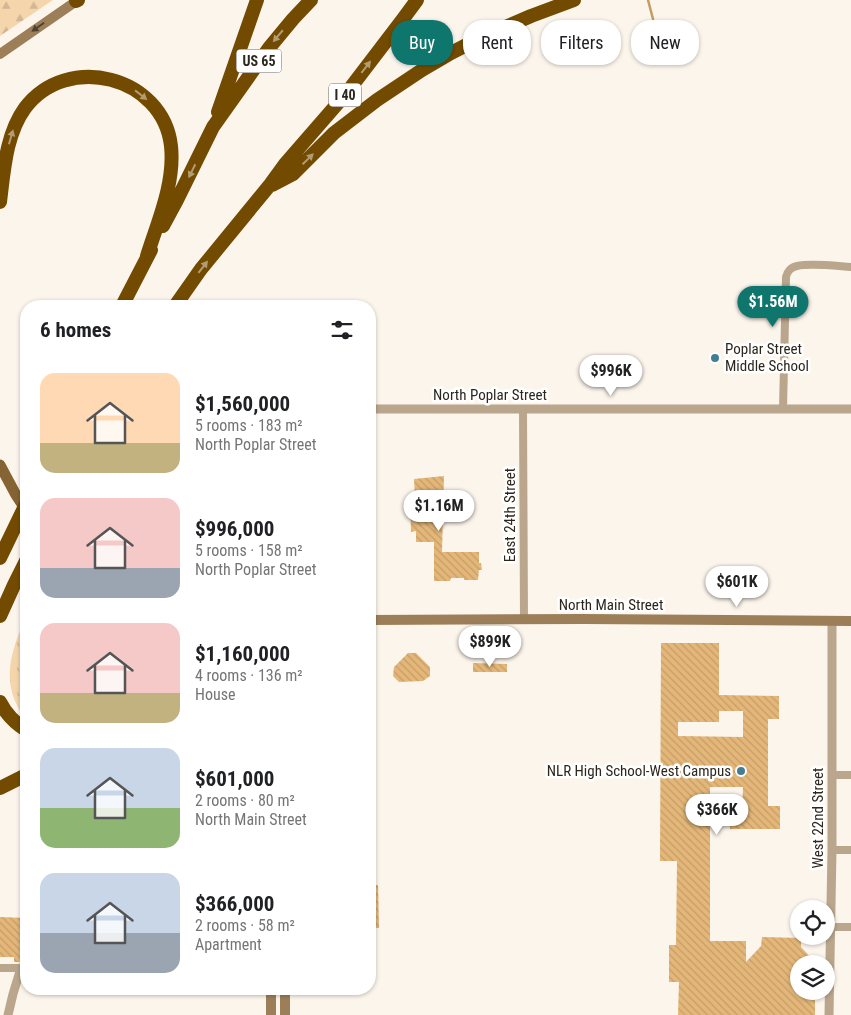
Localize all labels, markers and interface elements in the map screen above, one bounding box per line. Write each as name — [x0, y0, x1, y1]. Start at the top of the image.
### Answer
chip: Buy — [391, 20, 453, 65]
chip: Rent — [463, 20, 531, 65]
chip: Filters — [541, 20, 621, 65]
chip: New — [631, 20, 699, 65]
one-way arrow — [31, 22, 45, 32]
one-way arrow — [273, 30, 284, 43]
road number: US 65 — [236, 49, 282, 72]
one-way arrow — [361, 60, 371, 74]
road number: I 40 — [329, 84, 361, 106]
one-way arrow — [134, 89, 147, 100]
one-way arrow — [8, 129, 16, 144]
one-way arrow — [302, 153, 314, 165]
one-way arrow — [188, 164, 196, 178]
one-way arrow — [198, 261, 209, 274]
pin: $1.56M — [732, 286, 814, 328]
text: $1.56M — [748, 292, 798, 311]
icon: filters — [328, 316, 356, 344]
text: 6 homes — [40, 318, 111, 342]
place label: Poplar Street Middle School — [725, 340, 809, 375]
marker: Poplar Street Middle School — [709, 352, 721, 364]
pin: $996K — [576, 354, 646, 397]
text: $996K — [590, 361, 632, 380]
street label: North Poplar Street — [433, 386, 547, 404]
text: $1,560,000 — [195, 392, 290, 416]
icon: home — [80, 393, 140, 453]
text: 5 rooms · 183 m² — [195, 416, 303, 435]
text: North Poplar Street — [195, 435, 316, 454]
street label: East 24th Street — [501, 468, 519, 562]
pin: $1.16M — [398, 490, 480, 532]
text: $1.16M — [414, 496, 464, 515]
text: $996,000 — [195, 517, 274, 541]
icon: home — [80, 518, 140, 578]
text: 5 rooms · 158 m² — [195, 541, 303, 560]
text: North Poplar Street — [195, 560, 316, 579]
pin: $601K — [702, 566, 772, 608]
text: $601K — [716, 572, 758, 591]
street label: North Main Street — [559, 596, 663, 614]
pin: $899K — [455, 626, 525, 668]
text: $899K — [469, 632, 511, 651]
text: $1,160,000 — [195, 642, 290, 666]
icon: home — [80, 643, 140, 703]
text: 4 rooms · 136 m² — [195, 666, 303, 685]
text: House — [195, 685, 235, 704]
place label: NLR High School-West Campus — [547, 762, 731, 780]
marker: NLR High School-West Campus — [735, 765, 747, 777]
text: $601,000 — [195, 767, 274, 791]
street label: West 22nd Street — [809, 767, 827, 869]
icon: home — [80, 768, 140, 828]
text: 2 rooms · 80 m² — [195, 791, 295, 810]
pin: $366K — [682, 794, 752, 836]
text: $366K — [696, 800, 738, 819]
text: North Main Street — [195, 810, 307, 829]
text: $366,000 — [195, 892, 274, 916]
icon: home — [80, 893, 140, 953]
map controls — [790, 900, 835, 1000]
button: locate — [790, 900, 835, 945]
text: 2 rooms · 58 m² — [195, 916, 295, 935]
text: Apartment — [195, 935, 262, 954]
button: layers — [790, 955, 835, 1000]

